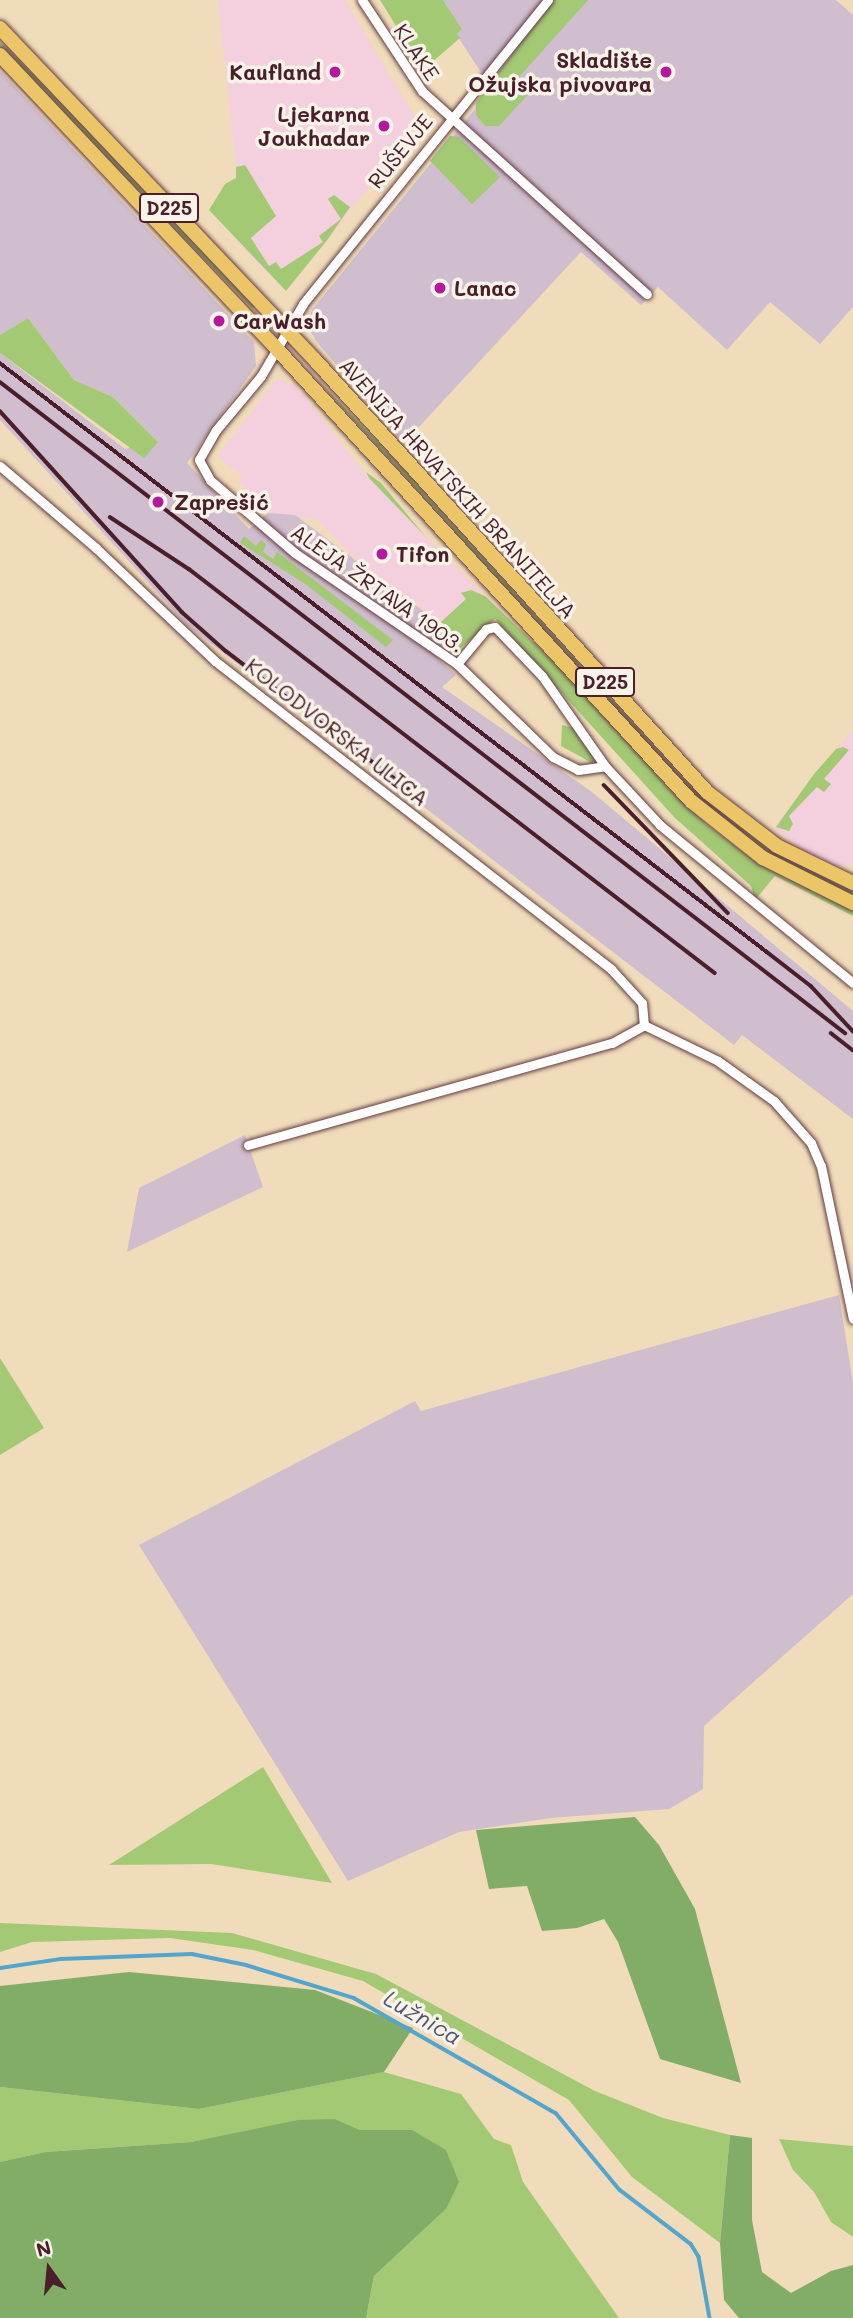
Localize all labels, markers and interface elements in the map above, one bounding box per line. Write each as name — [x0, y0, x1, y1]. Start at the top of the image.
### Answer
street label: KLAKE — [389, 19, 445, 85]
place label: Skladište Ožujska pivovara — [468, 47, 652, 97]
place label: Kaufland — [229, 59, 321, 85]
marker: Kaufland — [327, 64, 343, 80]
marker: Skladište Ožujska pivovara — [658, 64, 674, 80]
place label: Ljekarna Joukhadar — [258, 101, 370, 151]
street label: RUŠEVJE — [362, 109, 438, 193]
marker: Ljekarna Joukhadar — [376, 118, 392, 134]
road number: D225 — [138, 192, 200, 224]
place label: Lanac — [454, 275, 517, 301]
marker: Lanac — [432, 280, 448, 296]
place label: CarWash — [233, 308, 326, 334]
marker: CarWash — [211, 313, 227, 329]
street label: AVENIJA HRVATSKIH BRANITELJA — [334, 353, 582, 623]
place label: Zaprešić — [174, 489, 269, 515]
marker: Zaprešić — [148, 492, 168, 512]
street label: ALEJA ŽRTAVA 1903. — [286, 519, 470, 657]
place label: Tifon — [396, 541, 449, 567]
marker: Tifon — [374, 546, 390, 562]
street label: KOLODVORSKA ULICA — [241, 653, 433, 811]
road number: D225 — [574, 666, 636, 698]
water label: Lužnica — [379, 1984, 467, 2050]
north arrow — [14, 2234, 84, 2304]
text: N — [33, 2234, 54, 2262]

